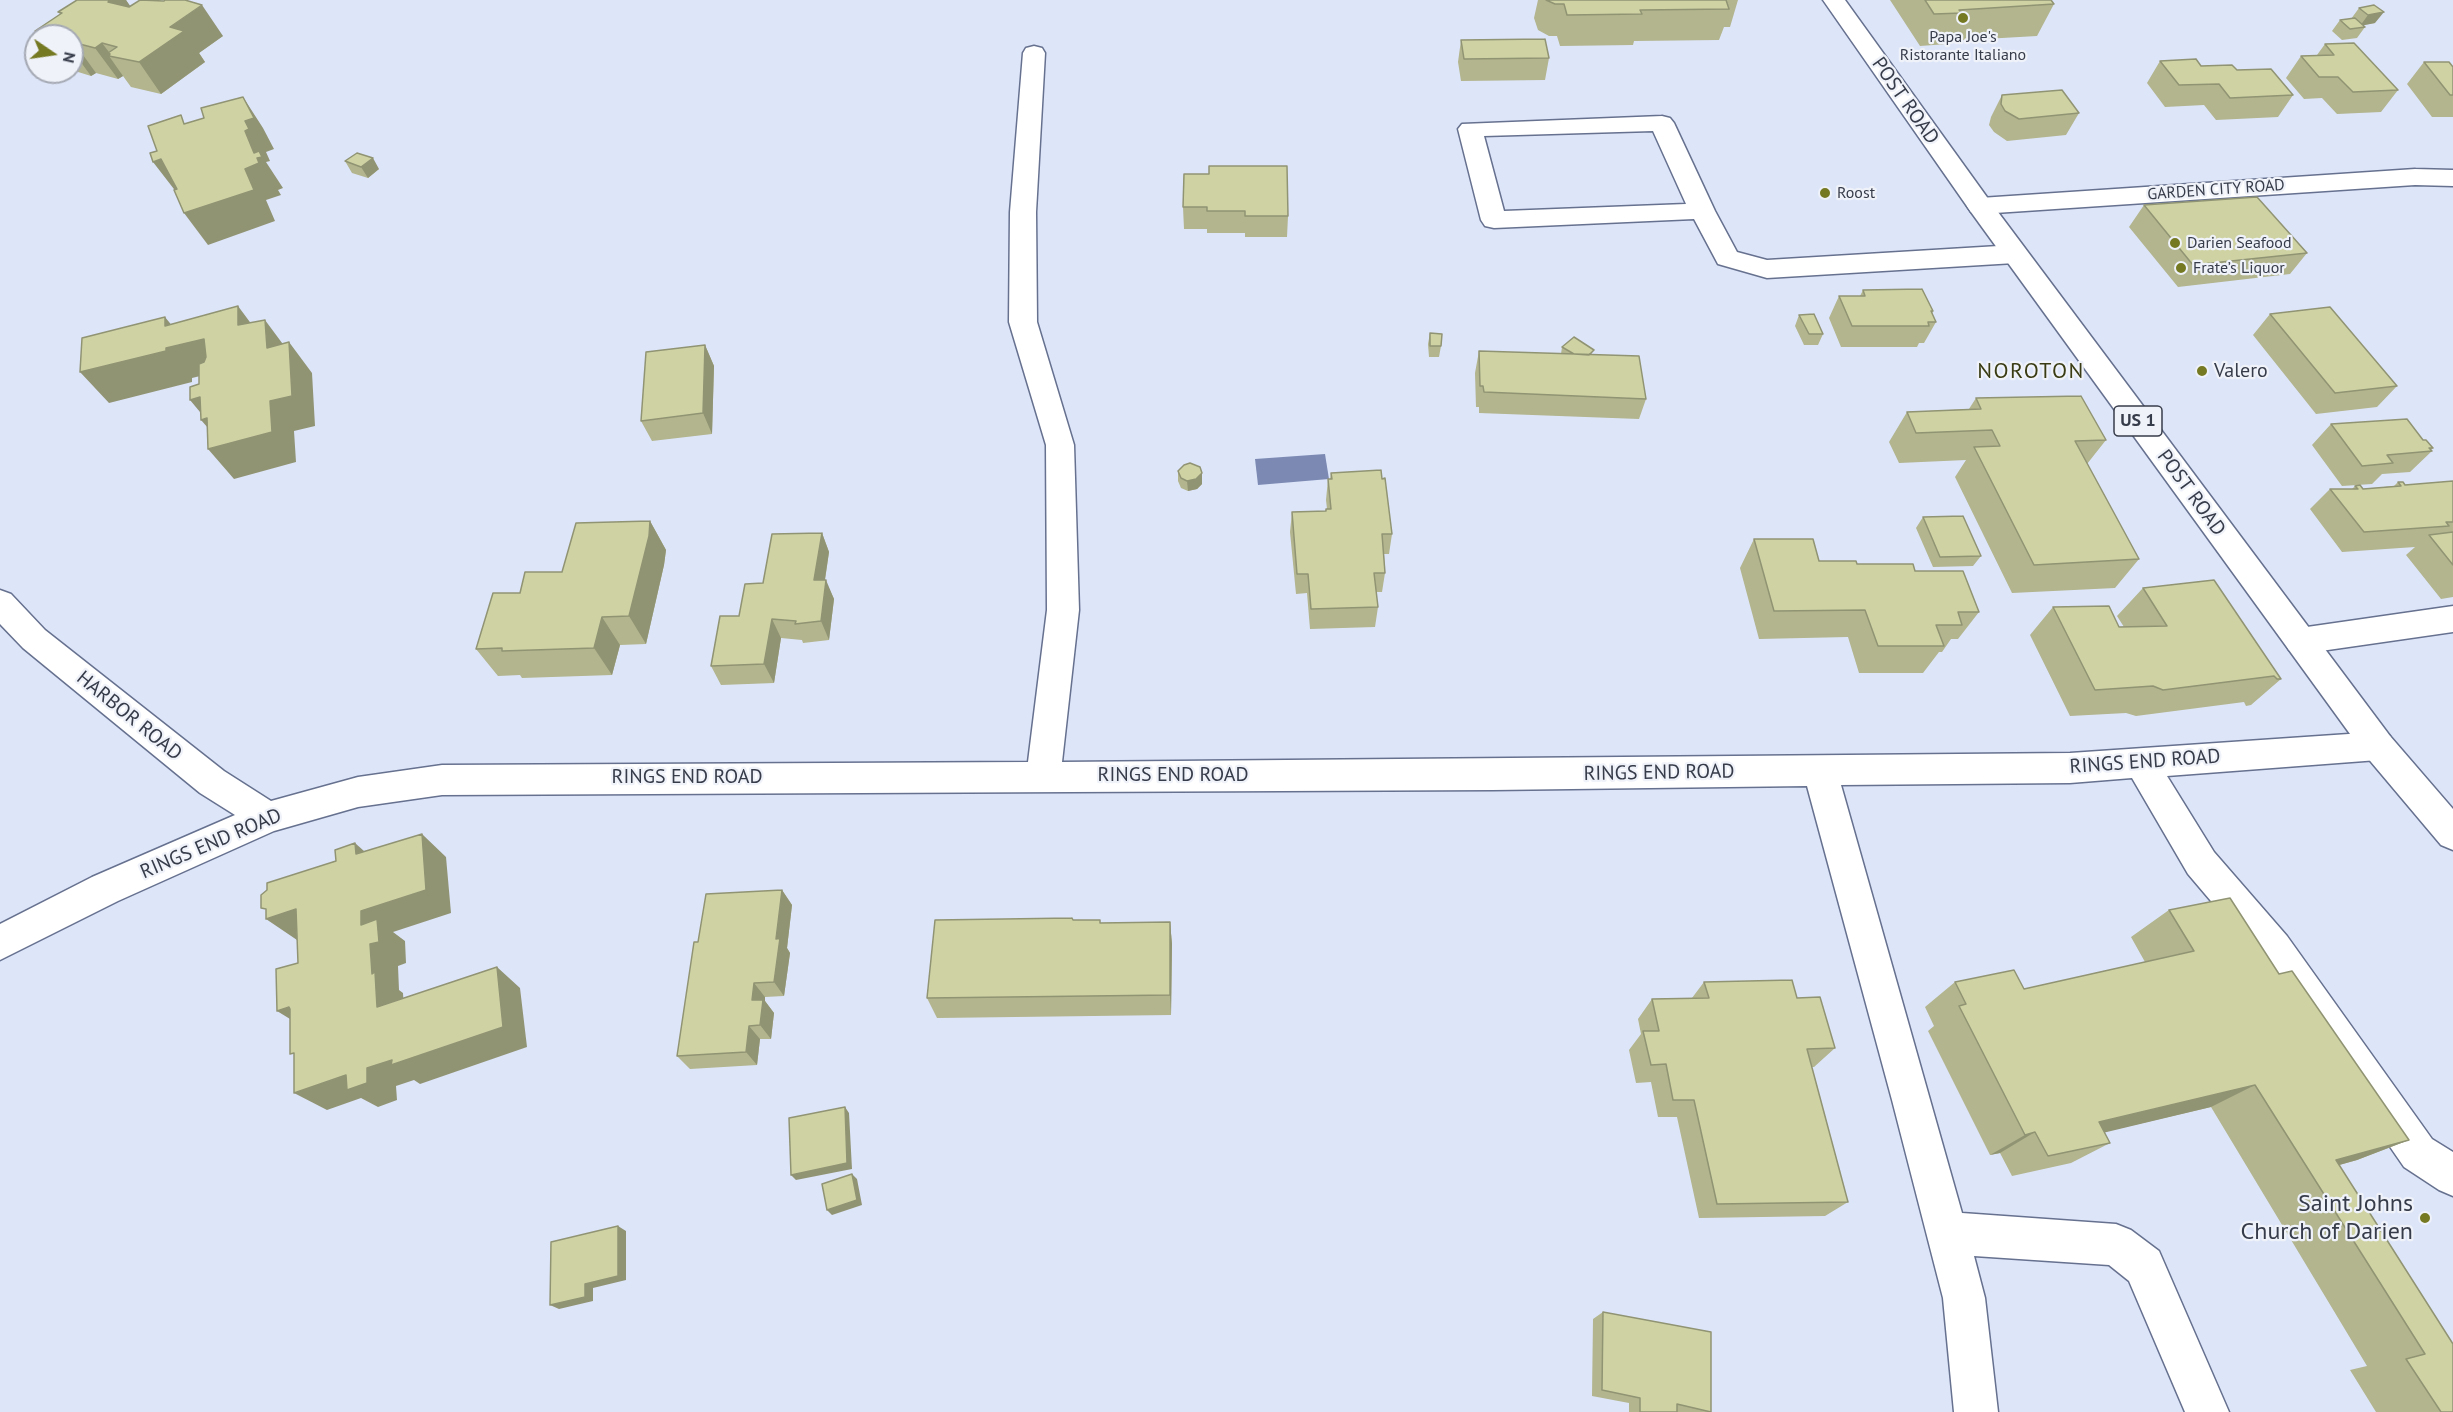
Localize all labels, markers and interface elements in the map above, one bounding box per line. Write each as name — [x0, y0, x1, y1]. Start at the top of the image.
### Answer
marker: Papa Joe's Ristorante Italiano — [1956, 11, 1970, 25]
north arrow — [24, 24, 84, 84]
place label: Papa Joe's Ristorante Italiano — [1900, 27, 2026, 65]
text: N — [59, 50, 81, 65]
street label: POST ROAD — [1866, 53, 1944, 149]
street label: GARDEN CITY ROAD — [2147, 176, 2285, 204]
place label: Roost — [1837, 183, 1875, 203]
marker: Roost — [1818, 186, 1832, 200]
place label: Darien Seafood — [2187, 233, 2292, 253]
marker: Darien Seafood — [2168, 236, 2182, 250]
place label: Frate’s Liquor — [2193, 258, 2285, 278]
marker: Frate’s Liquor — [2174, 261, 2188, 275]
district label: NOROTON — [1977, 359, 2085, 385]
place label: Valero — [2214, 359, 2268, 383]
marker: Valero — [2195, 364, 2209, 378]
road number: US 1 — [2114, 406, 2162, 436]
street label: POST ROAD — [2152, 445, 2230, 541]
street label: HARBOR ROAD — [71, 666, 187, 766]
street label: RINGS END ROAD — [2069, 745, 2221, 779]
street label: RINGS END ROAD — [1583, 760, 1735, 786]
street label: RINGS END ROAD — [1098, 763, 1248, 787]
street label: RINGS END ROAD — [612, 765, 762, 789]
street label: RINGS END ROAD — [137, 803, 285, 885]
place label: Saint Johns Church of Darien — [2241, 1190, 2413, 1246]
marker: Saint Johns Church of Darien — [2418, 1211, 2432, 1225]

